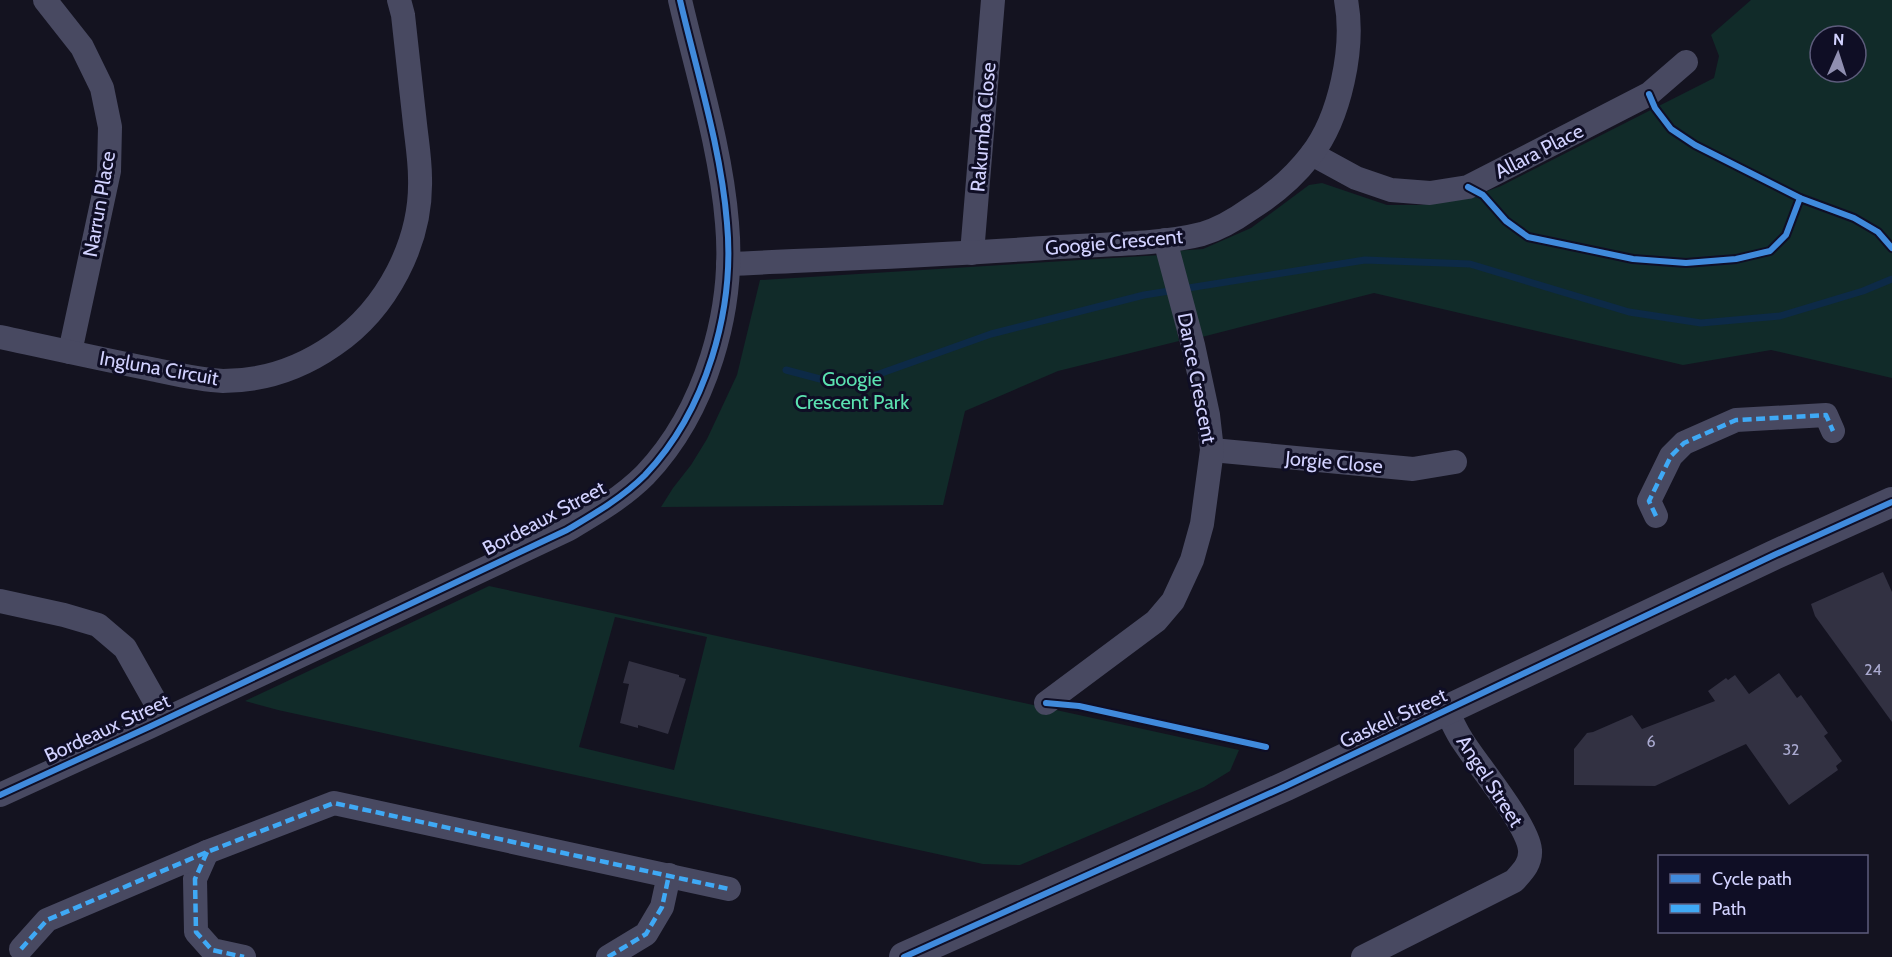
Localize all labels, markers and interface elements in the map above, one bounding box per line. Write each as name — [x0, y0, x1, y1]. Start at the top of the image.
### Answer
north arrow — [1808, 24, 1868, 84]
text: N — [1833, 30, 1845, 49]
street label: Rakumba Close — [965, 61, 1001, 193]
street label: Allara Place — [1491, 118, 1587, 184]
street label: Narrun Place — [78, 149, 120, 259]
street label: Googie Crescent — [1044, 224, 1184, 260]
street label: Dance Crescent — [1173, 311, 1221, 446]
street label: Ingluna Circuit — [98, 346, 221, 390]
park label: Googie Crescent Park — [795, 367, 909, 414]
street label: Jorgie Close — [1283, 446, 1384, 478]
street label: Bordeaux Street — [478, 475, 610, 560]
house number: 24 — [1864, 660, 1882, 679]
street label: Gaskell Street — [1336, 683, 1451, 753]
street label: Bordeaux Street — [40, 688, 174, 768]
street label: Angel Street — [1452, 731, 1529, 831]
house number: 6 — [1646, 732, 1656, 751]
house number: 32 — [1782, 740, 1800, 759]
legend — [1658, 855, 1868, 933]
text: Cycle path — [1712, 868, 1792, 890]
text: Path — [1712, 898, 1746, 920]

